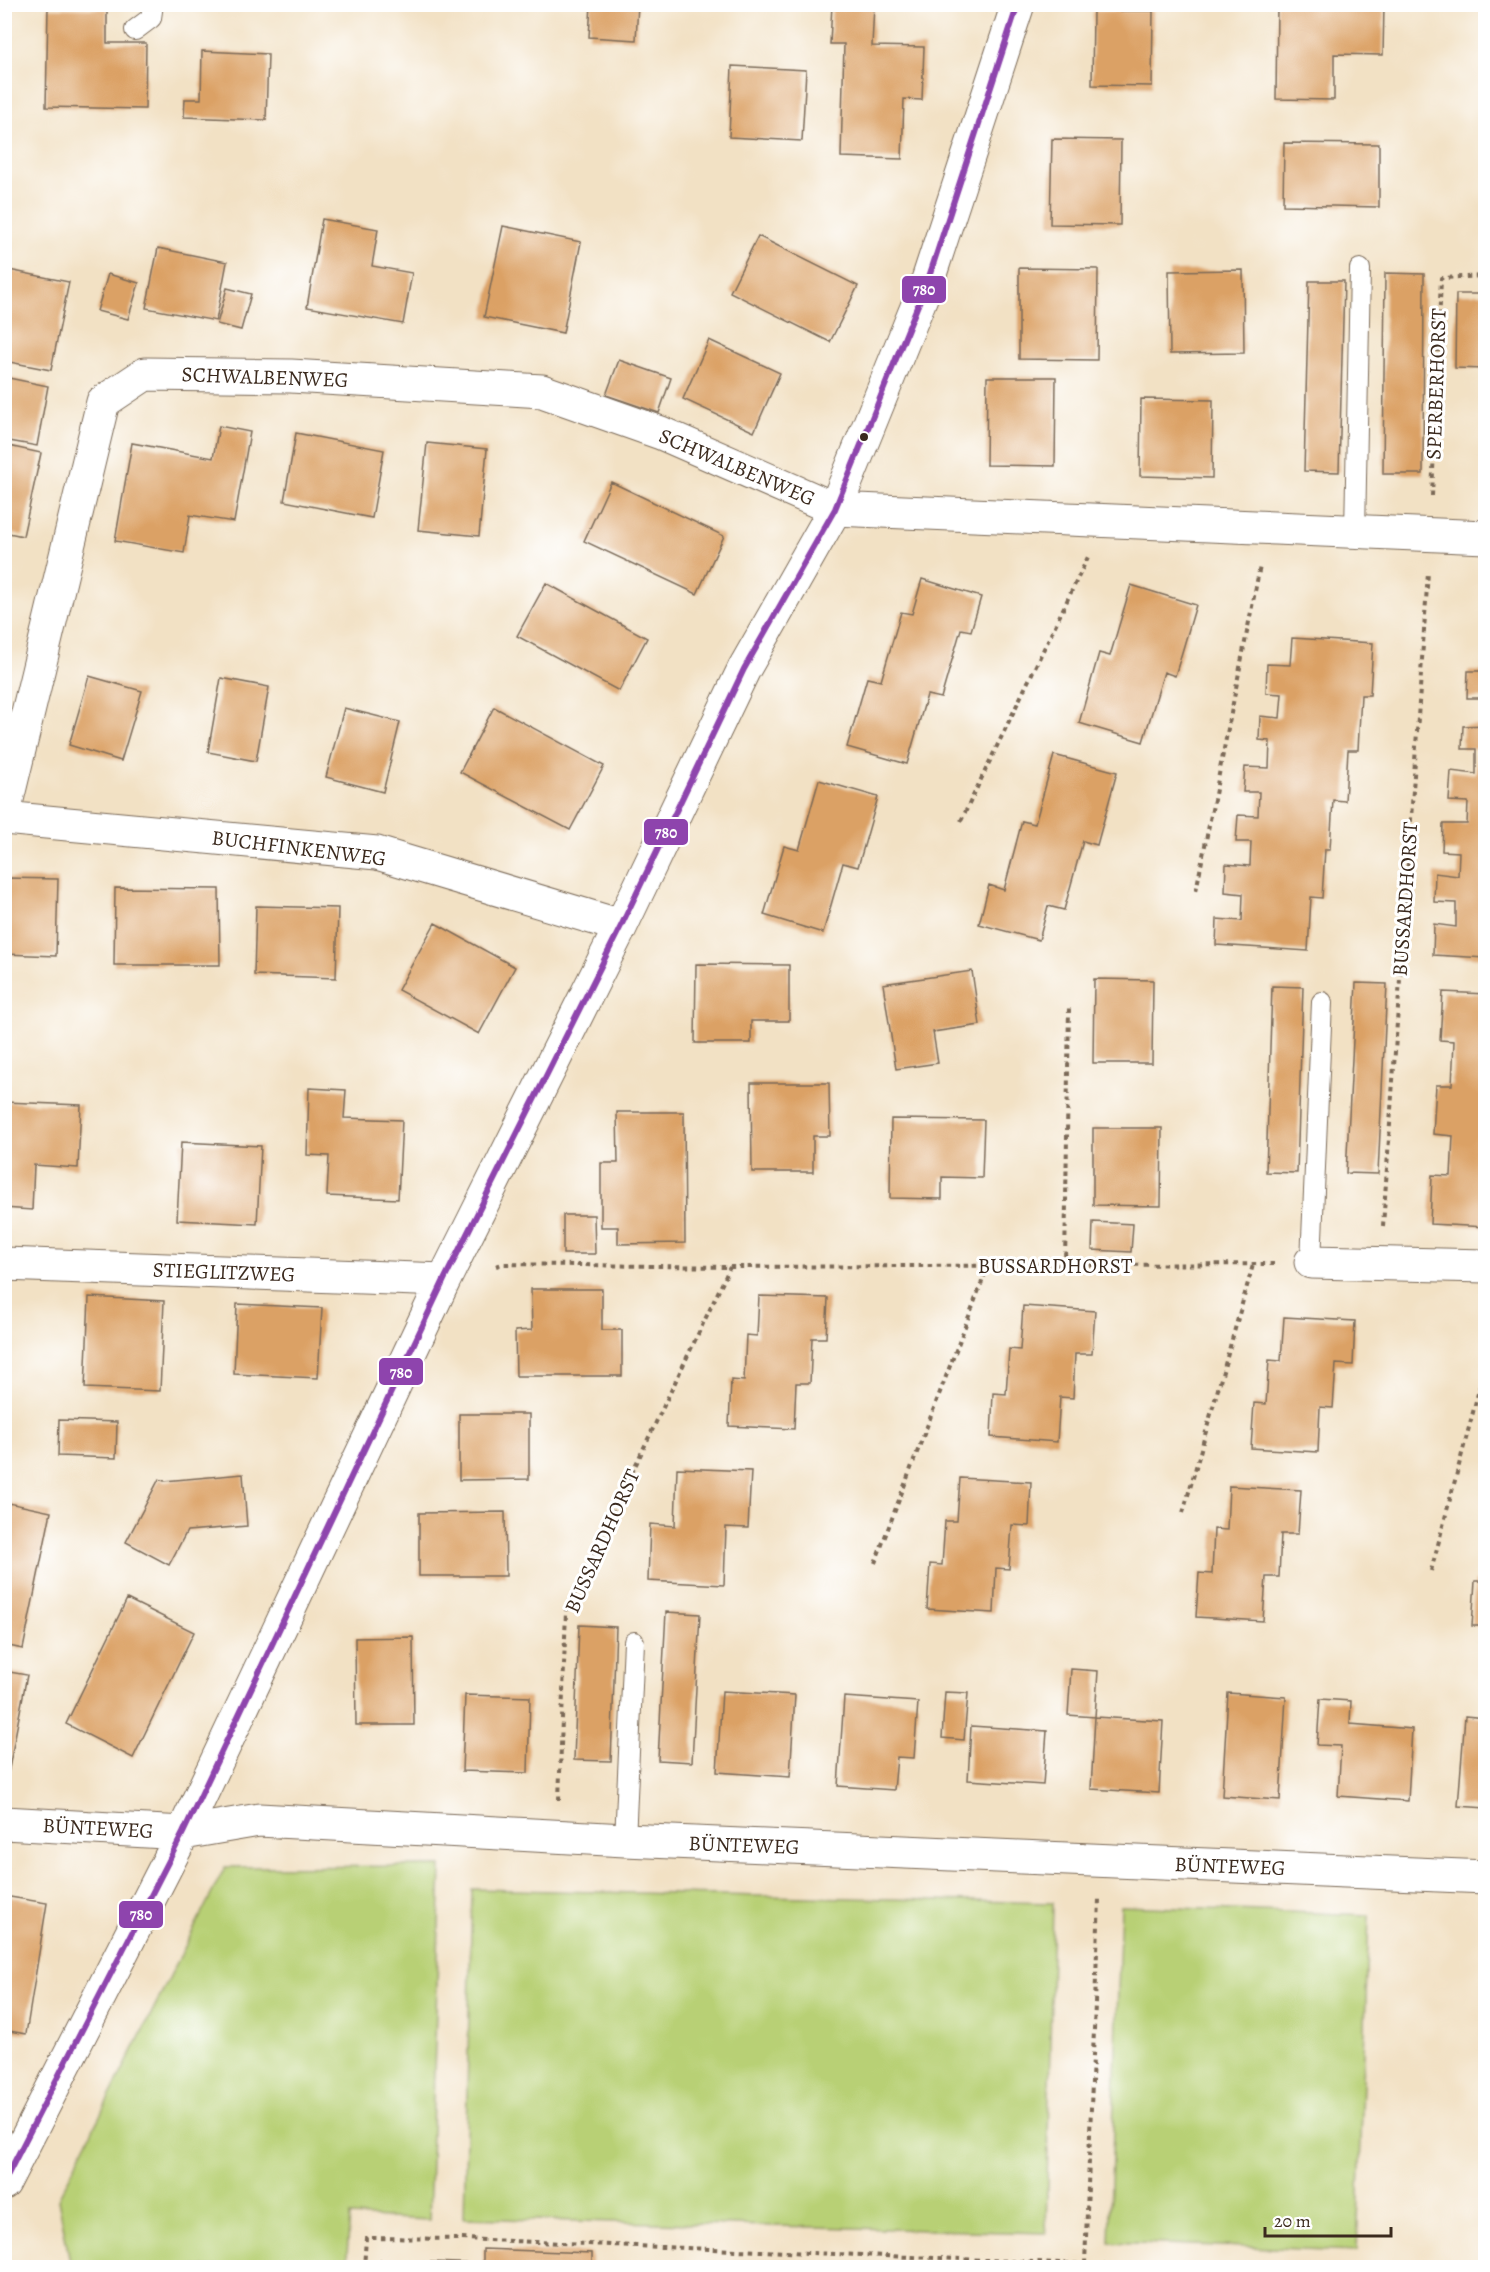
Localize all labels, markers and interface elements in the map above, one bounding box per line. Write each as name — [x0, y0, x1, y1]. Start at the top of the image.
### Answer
line badge: 780 — [901, 275, 947, 304]
text: 780 — [913, 279, 935, 301]
street label: SPERBERHORST — [1419, 307, 1453, 460]
street label: SCHWALBENWEG — [181, 360, 349, 394]
street label: SCHWALBENWEG — [655, 422, 819, 512]
unlabelled marker — [858, 431, 870, 443]
line badge: 780 — [643, 818, 689, 846]
street label: BUSSARDHORST — [1386, 820, 1424, 977]
text: 780 — [655, 822, 677, 844]
street label: BUCHFINKENWEG — [210, 823, 388, 873]
street label: BUSSARDHORST — [978, 1252, 1133, 1280]
street label: STIEGLITZWEG — [152, 1256, 296, 1288]
line badge: 780 — [378, 1357, 424, 1386]
text: 780 — [390, 1362, 412, 1384]
street label: BUSSARDHORST — [558, 1464, 646, 1617]
street label: BÜNTEWEG — [42, 1811, 154, 1845]
street label: BÜNTEWEG — [688, 1829, 800, 1861]
street label: BÜNTEWEG — [1174, 1850, 1286, 1882]
line badge: 780 — [118, 1900, 164, 1929]
text: 780 — [130, 1904, 152, 1926]
scale bar — [1265, 2200, 1391, 2238]
text: 20 m — [1274, 2209, 1311, 2233]

